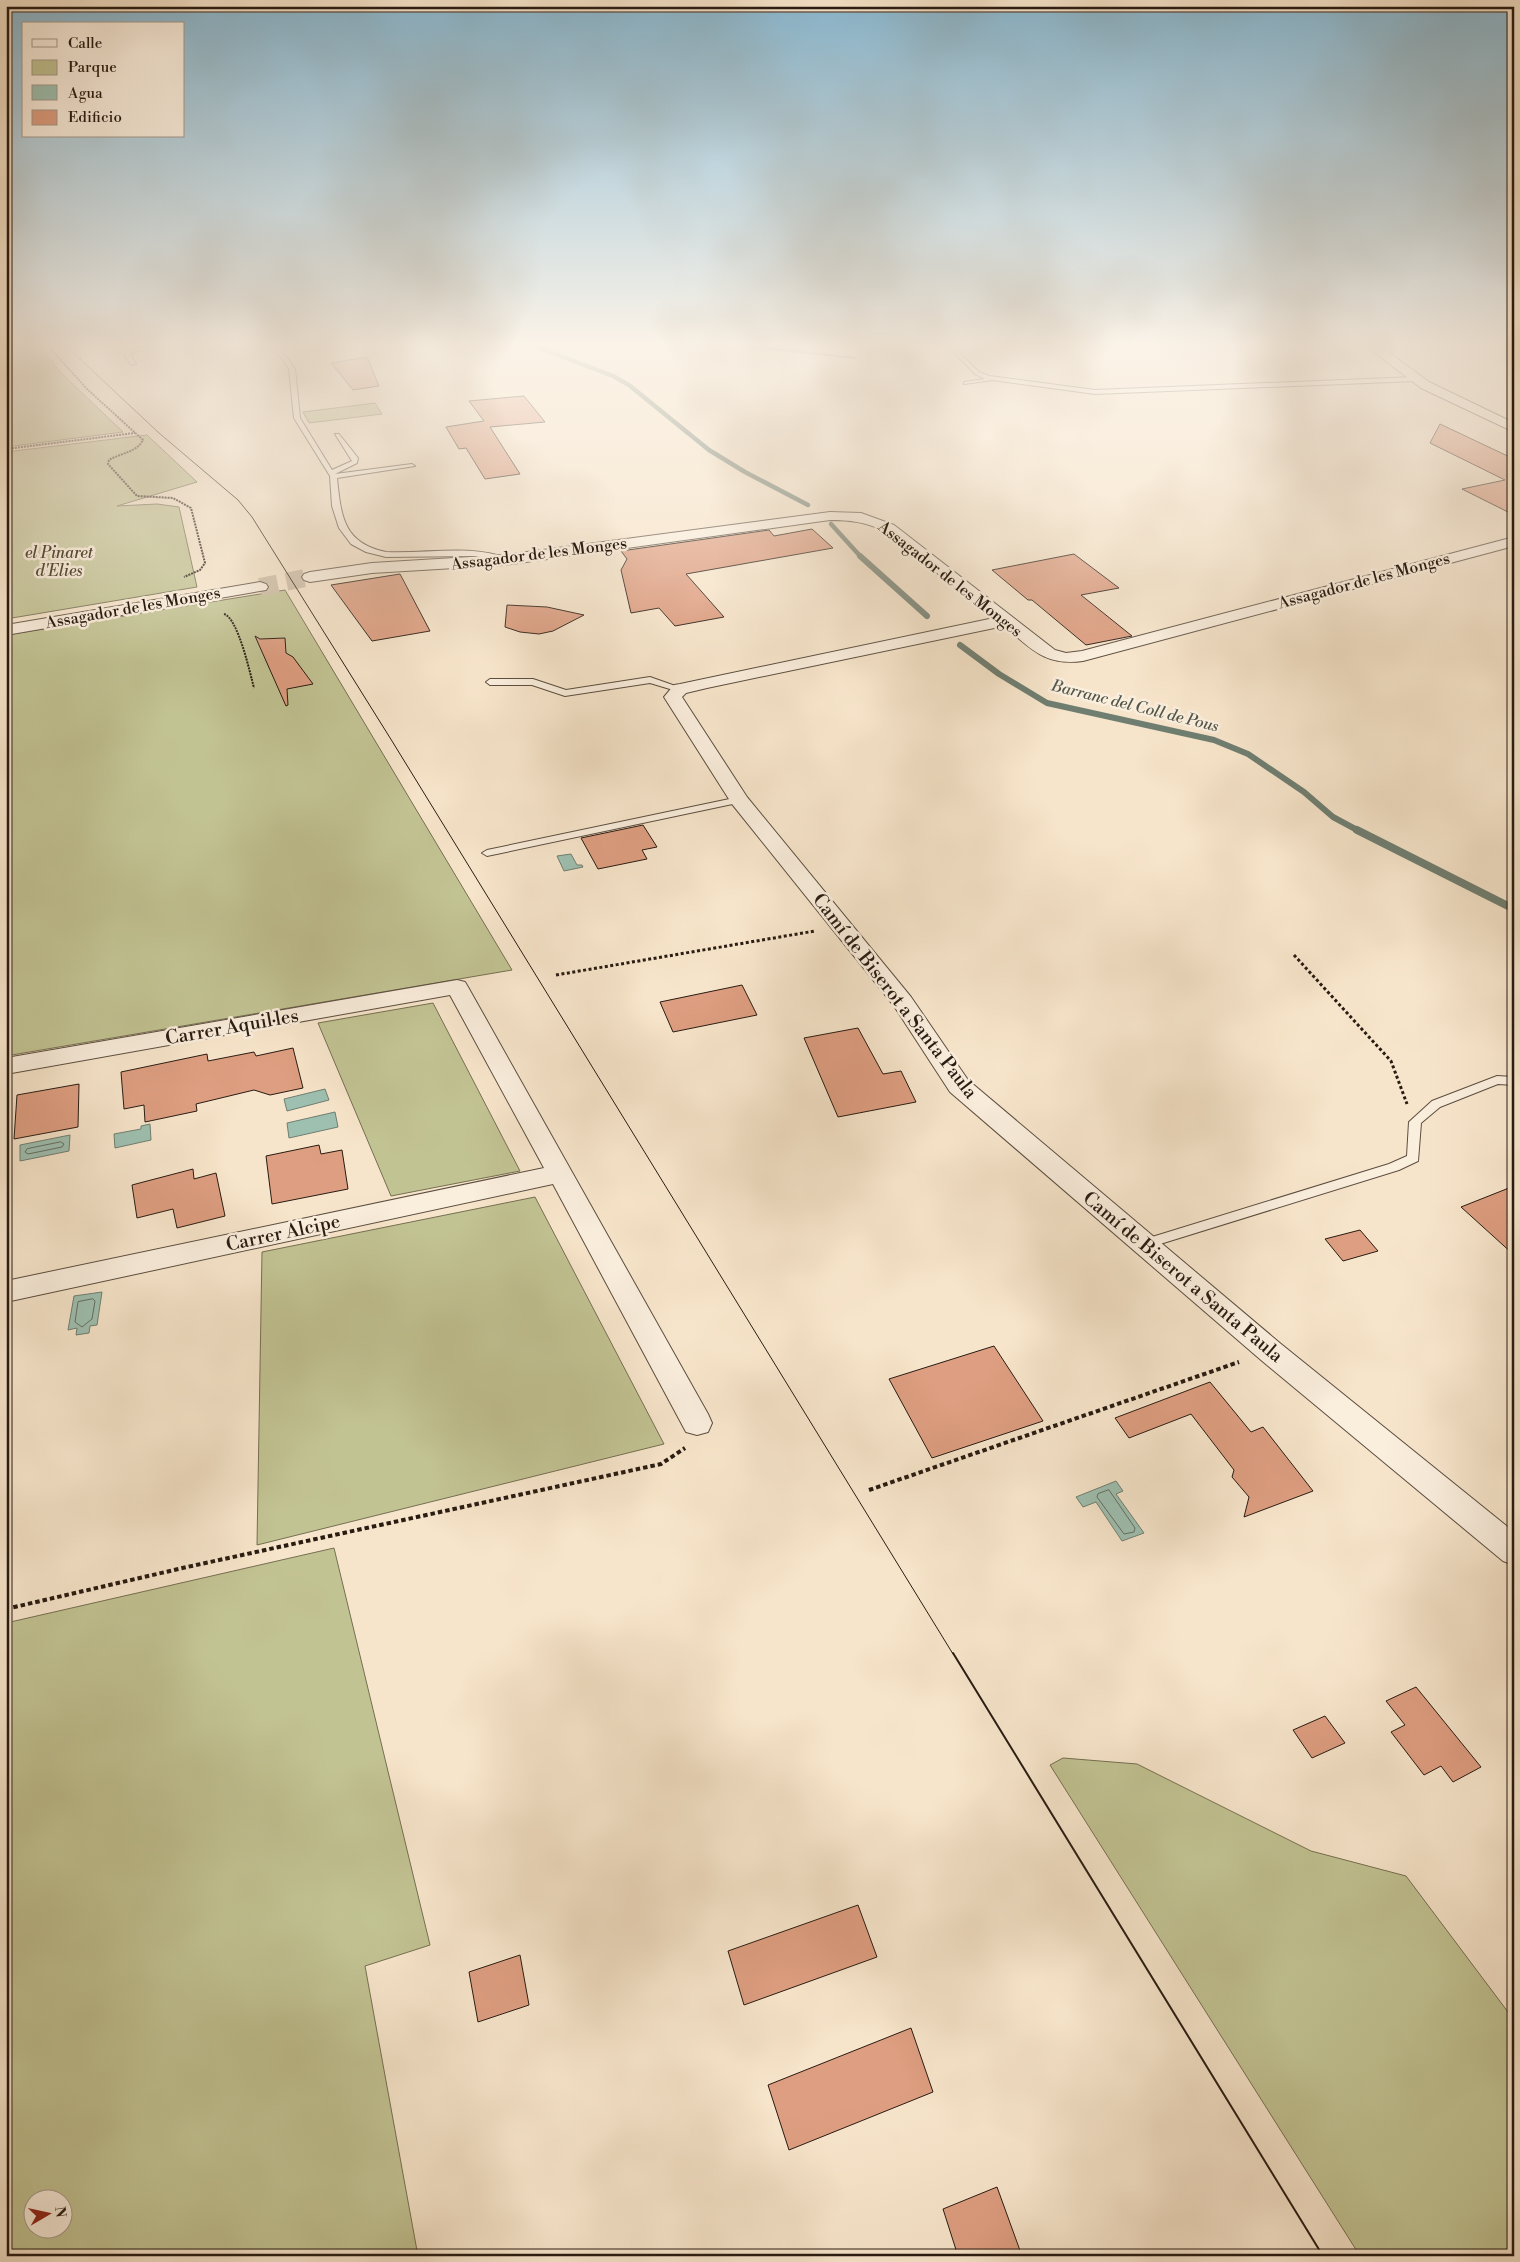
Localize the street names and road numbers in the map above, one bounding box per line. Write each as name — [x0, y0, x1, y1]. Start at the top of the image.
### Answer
street label: Assagador de les Monges — [873, 516, 1026, 641]
street label: Assagador de les Monges — [449, 533, 628, 575]
street label: Assagador de les Monges — [1275, 548, 1452, 614]
street label: Assagador de les Monges — [43, 583, 222, 633]
street label: Camí de Biserot a Santa Paula — [807, 888, 983, 1104]
street label: Carrer Aquil·les — [163, 1003, 301, 1051]
street label: Camí de Biserot a Santa Paula — [1078, 1186, 1288, 1368]
street label: Carrer Alcipe — [224, 1209, 342, 1257]

